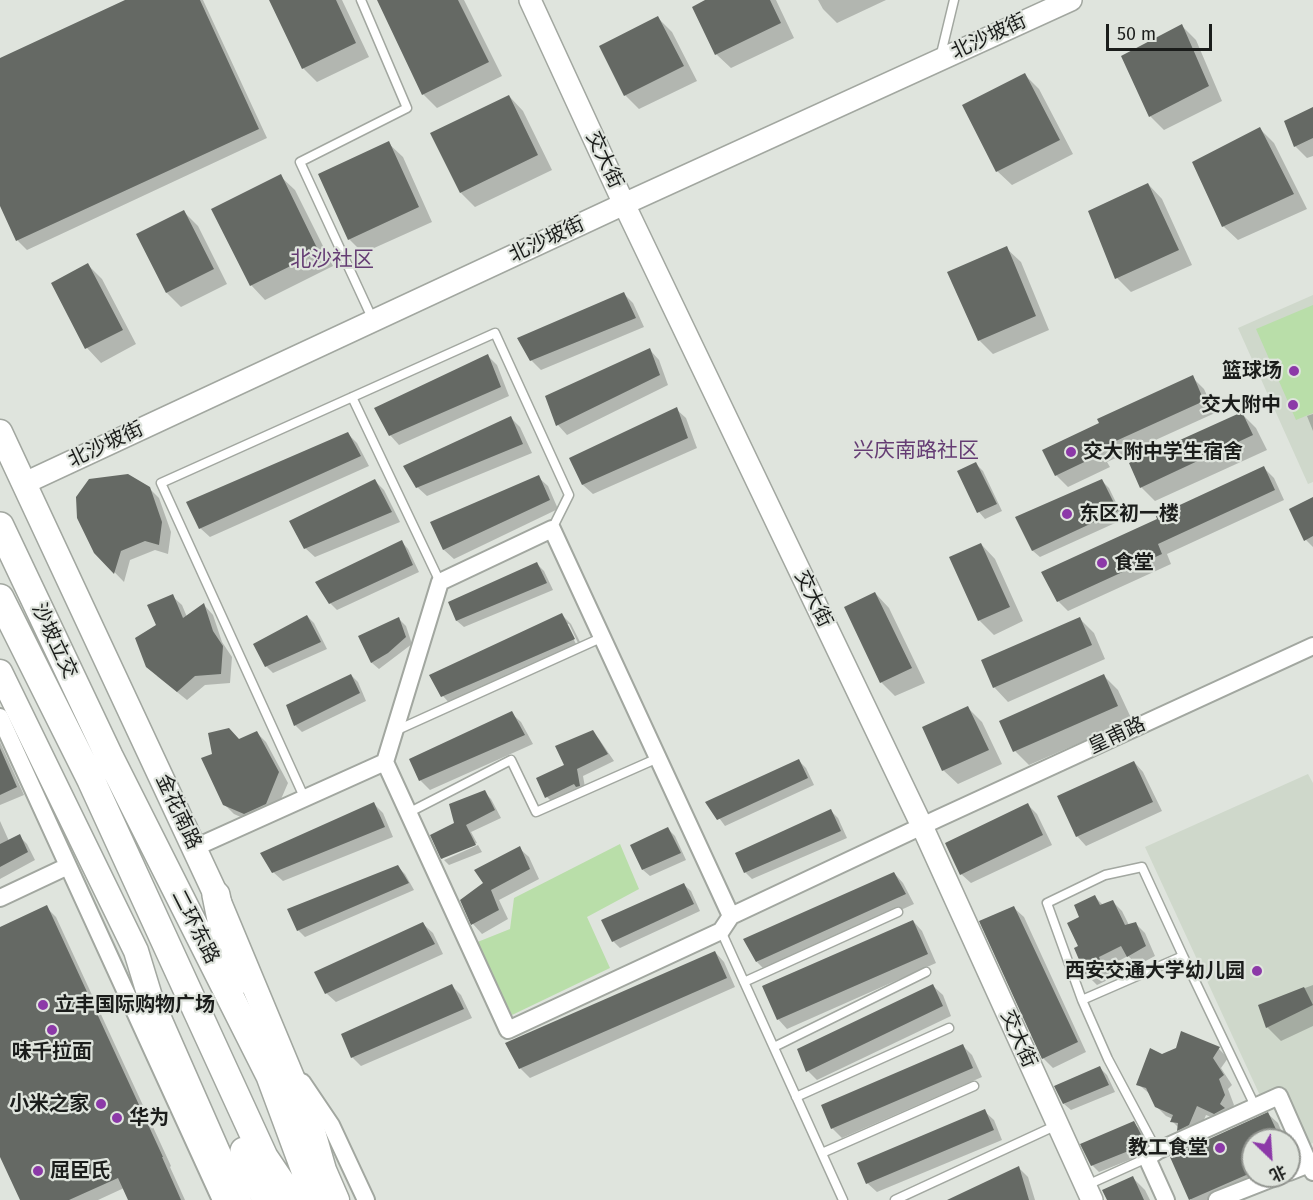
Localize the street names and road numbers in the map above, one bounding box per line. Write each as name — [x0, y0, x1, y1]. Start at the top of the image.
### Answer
street label: 北沙坡街 — [948, 9, 1030, 65]
street label: 交大街 — [580, 128, 628, 192]
street label: 北沙坡街 — [506, 212, 588, 268]
street label: 北沙坡街 — [65, 417, 147, 473]
street label: 交大街 — [789, 567, 837, 631]
street label: 沙坡立交 — [26, 600, 82, 682]
street label: 皇甫路 — [1085, 712, 1149, 760]
street label: 金花南路 — [150, 771, 206, 853]
street label: 二环东路 — [166, 886, 224, 968]
street label: 交大街 — [995, 1007, 1041, 1071]

